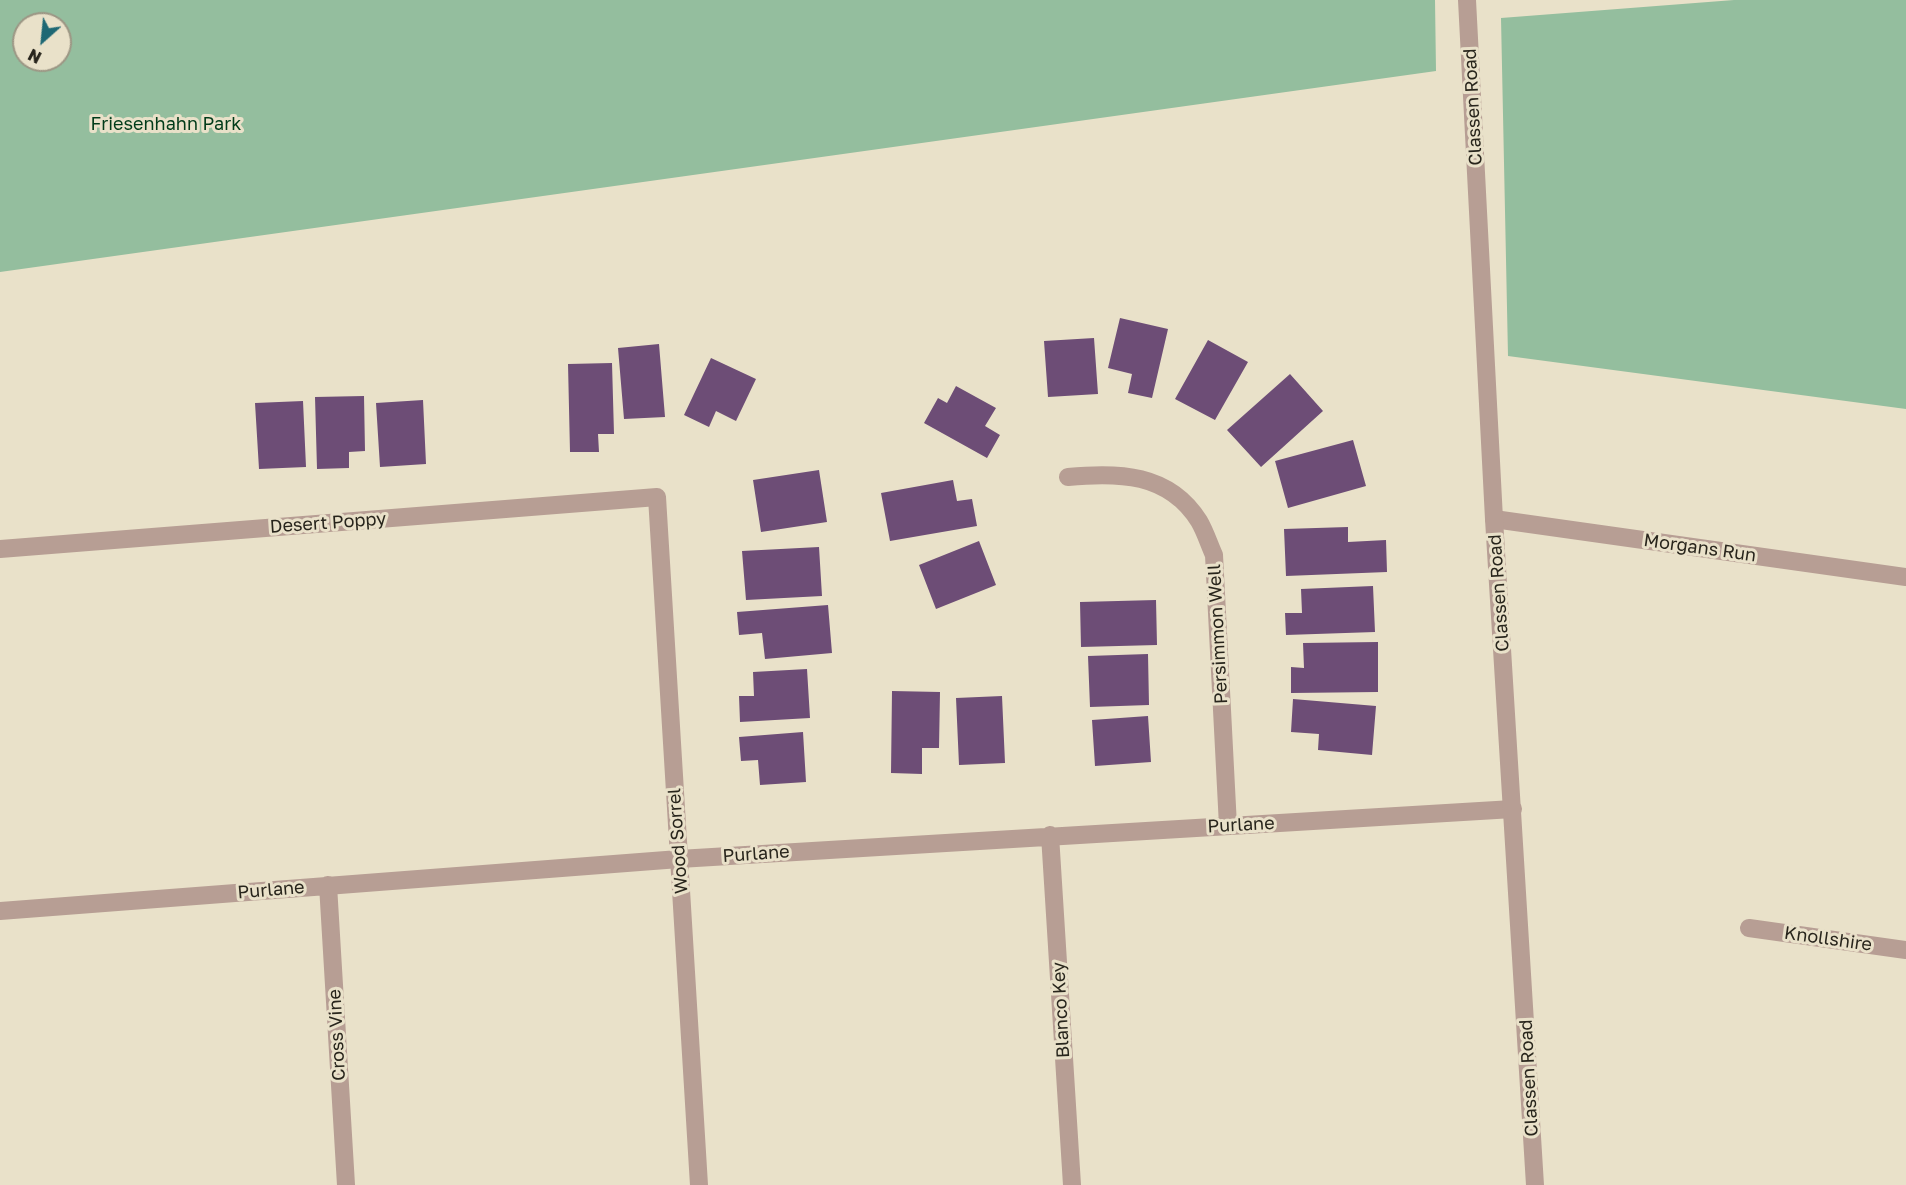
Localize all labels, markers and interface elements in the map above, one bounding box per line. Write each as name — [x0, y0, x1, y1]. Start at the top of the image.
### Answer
north arrow — [12, 12, 72, 72]
text: N — [25, 45, 45, 68]
street label: Classen Road — [1459, 48, 1487, 166]
park label: Friesenhahn Park — [91, 113, 241, 135]
street label: Desert Poppy — [269, 508, 387, 538]
street label: Morgans Run — [1642, 529, 1758, 567]
street label: Classen Road — [1484, 534, 1514, 652]
street label: Persimmon Well — [1204, 563, 1232, 705]
street label: Wood Sorrel — [664, 787, 692, 895]
street label: Purlane — [1207, 812, 1275, 838]
street label: Purlane — [722, 841, 790, 867]
street label: Purlane — [237, 876, 305, 904]
street label: Knollshire — [1783, 922, 1873, 956]
street label: Blanco Key — [1048, 961, 1074, 1059]
street label: Cross Vine — [324, 989, 350, 1081]
street label: Classen Road — [1515, 1019, 1543, 1137]

